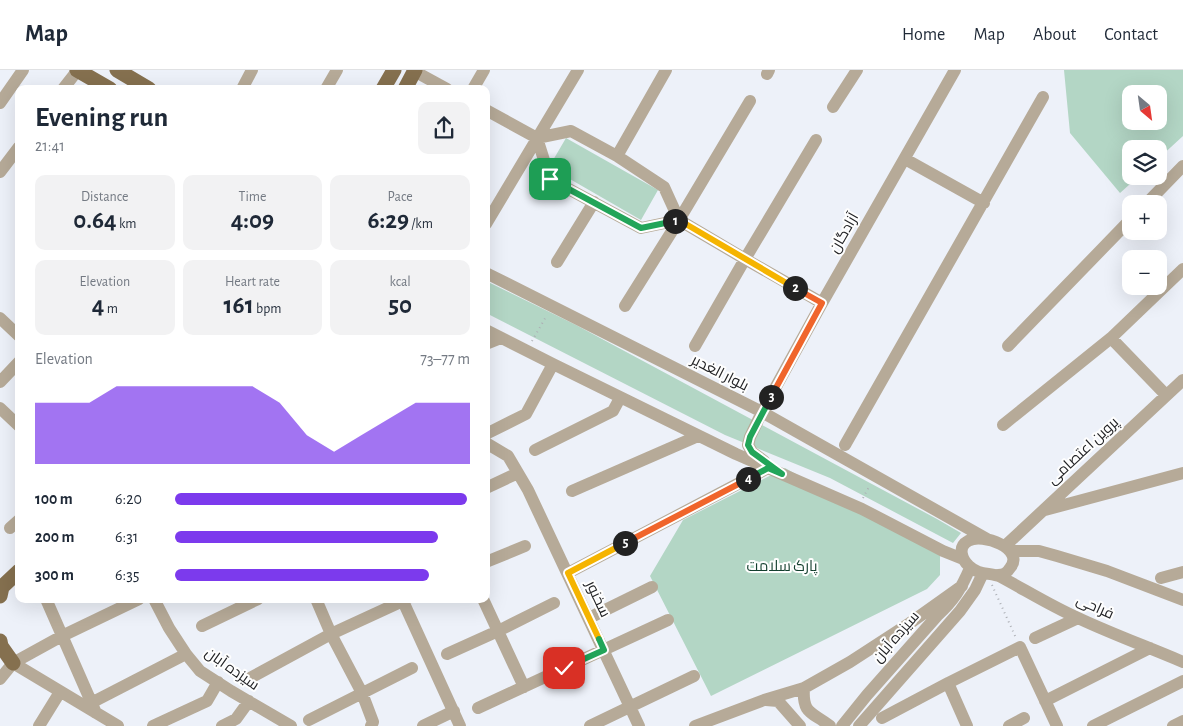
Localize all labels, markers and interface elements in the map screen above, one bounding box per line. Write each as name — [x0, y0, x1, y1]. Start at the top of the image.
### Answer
text: Map — [25, 22, 68, 46]
text: Home — [902, 26, 945, 44]
text: Map — [973, 26, 1005, 44]
text: About — [1033, 26, 1076, 44]
text: Contact — [1104, 26, 1158, 44]
north arrow — [1122, 85, 1168, 130]
map controls — [1122, 85, 1167, 295]
button: share — [418, 102, 470, 154]
text: Evening run — [35, 104, 168, 132]
text: 21:41 — [35, 138, 65, 154]
button: layers — [1122, 140, 1167, 185]
pin — [529, 158, 571, 200]
icon: arrive — [536, 165, 564, 193]
text: Distance — [81, 190, 129, 204]
text: Time — [239, 190, 266, 204]
text: Pace — [388, 190, 413, 204]
button: + — [1122, 195, 1167, 240]
text: 0.64 — [73, 208, 117, 233]
text: 4:09 — [231, 208, 274, 233]
text: 6:29 — [367, 208, 409, 233]
pin: 1 — [662, 208, 688, 234]
street label: آزادگان — [826, 210, 863, 257]
text: 1 — [673, 214, 678, 228]
text: km — [117, 217, 136, 231]
text: /km — [409, 217, 433, 231]
button: − — [1122, 250, 1167, 295]
text: Elevation — [80, 275, 130, 289]
text: Heart rate — [225, 275, 280, 289]
text: kcal — [389, 275, 411, 289]
pin: 2 — [782, 276, 808, 300]
text: 2 — [792, 281, 799, 295]
text: 4 — [92, 293, 104, 318]
text: 161 — [224, 293, 254, 318]
text: 50 — [388, 293, 412, 318]
text: m — [104, 302, 118, 316]
text: bpm — [254, 302, 281, 316]
text: Elevation — [35, 351, 93, 367]
text: 73–77 m — [420, 351, 470, 367]
street label: بلوار الغدیر — [688, 352, 751, 395]
pin: 3 — [758, 384, 784, 410]
text: 3 — [768, 390, 775, 404]
street label: پروین اعتصامی — [1045, 414, 1123, 489]
pin: 4 — [736, 466, 760, 492]
text: 4 — [745, 472, 752, 486]
text: 100 m — [35, 491, 73, 507]
text: 6:20 — [115, 491, 142, 507]
text: 200 m — [35, 529, 75, 545]
text: 6:31 — [115, 529, 138, 545]
pin: 5 — [612, 530, 638, 556]
text: 5 — [622, 536, 629, 550]
park label: پارک سلامت — [747, 559, 817, 576]
text: 300 m — [35, 567, 74, 583]
text: 6:35 — [115, 567, 139, 583]
street label: سخنور — [582, 577, 613, 620]
street label: فراحی — [1073, 592, 1116, 624]
street label: سیزده آبان — [869, 608, 924, 667]
street label: سیزده آبان — [201, 644, 262, 695]
pin — [543, 647, 585, 689]
icon: check — [550, 654, 578, 682]

